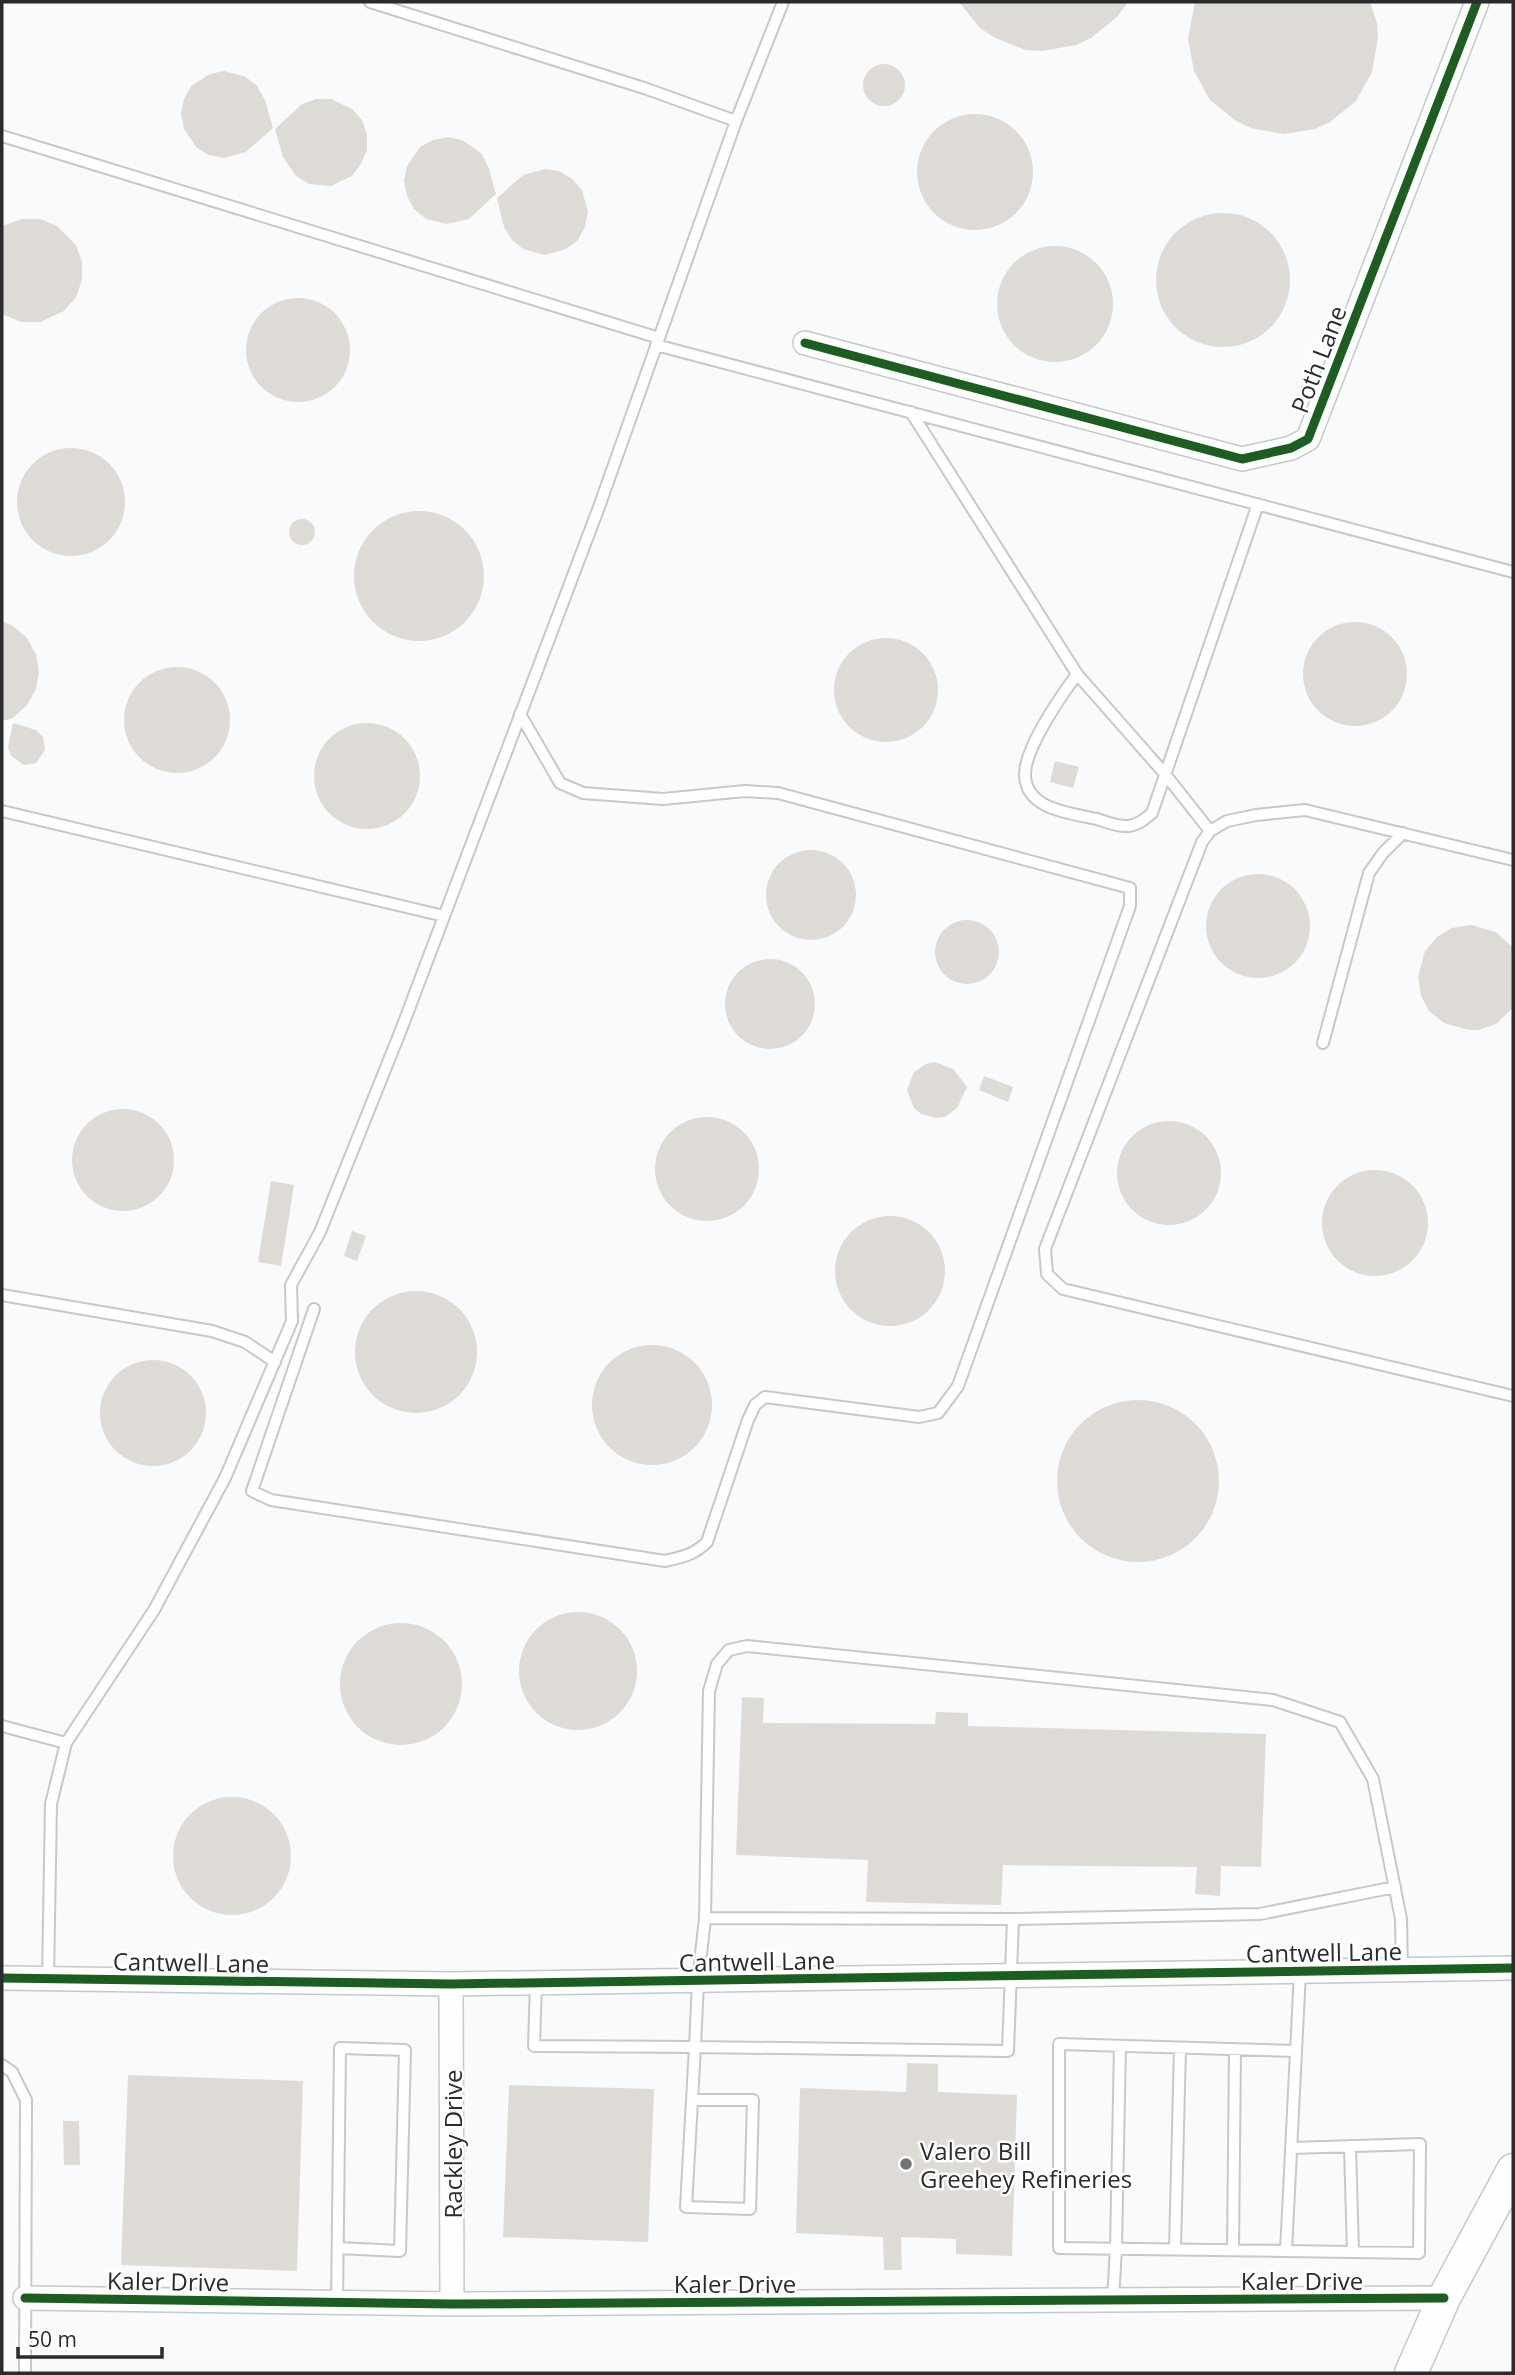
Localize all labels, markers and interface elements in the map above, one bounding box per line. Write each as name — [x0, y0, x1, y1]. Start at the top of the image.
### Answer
street label: Poth Lane — [1282, 301, 1354, 417]
street label: Cantwell Lane — [1246, 1934, 1402, 1970]
street label: Cantwell Lane — [679, 1943, 835, 1979]
street label: Cantwell Lane — [113, 1944, 269, 1980]
street label: Rackley Drive — [436, 2070, 469, 2218]
place label: Valero Bill Greehey Refineries — [920, 2134, 1132, 2195]
marker: Valero Bill Greehey Refineries — [898, 2156, 914, 2172]
street label: Kaler Drive — [107, 2263, 229, 2299]
street label: Kaler Drive — [1241, 2264, 1363, 2297]
street label: Kaler Drive — [674, 2267, 796, 2300]
scale bar — [18, 2316, 161, 2360]
text: 50 m — [28, 2325, 77, 2353]

